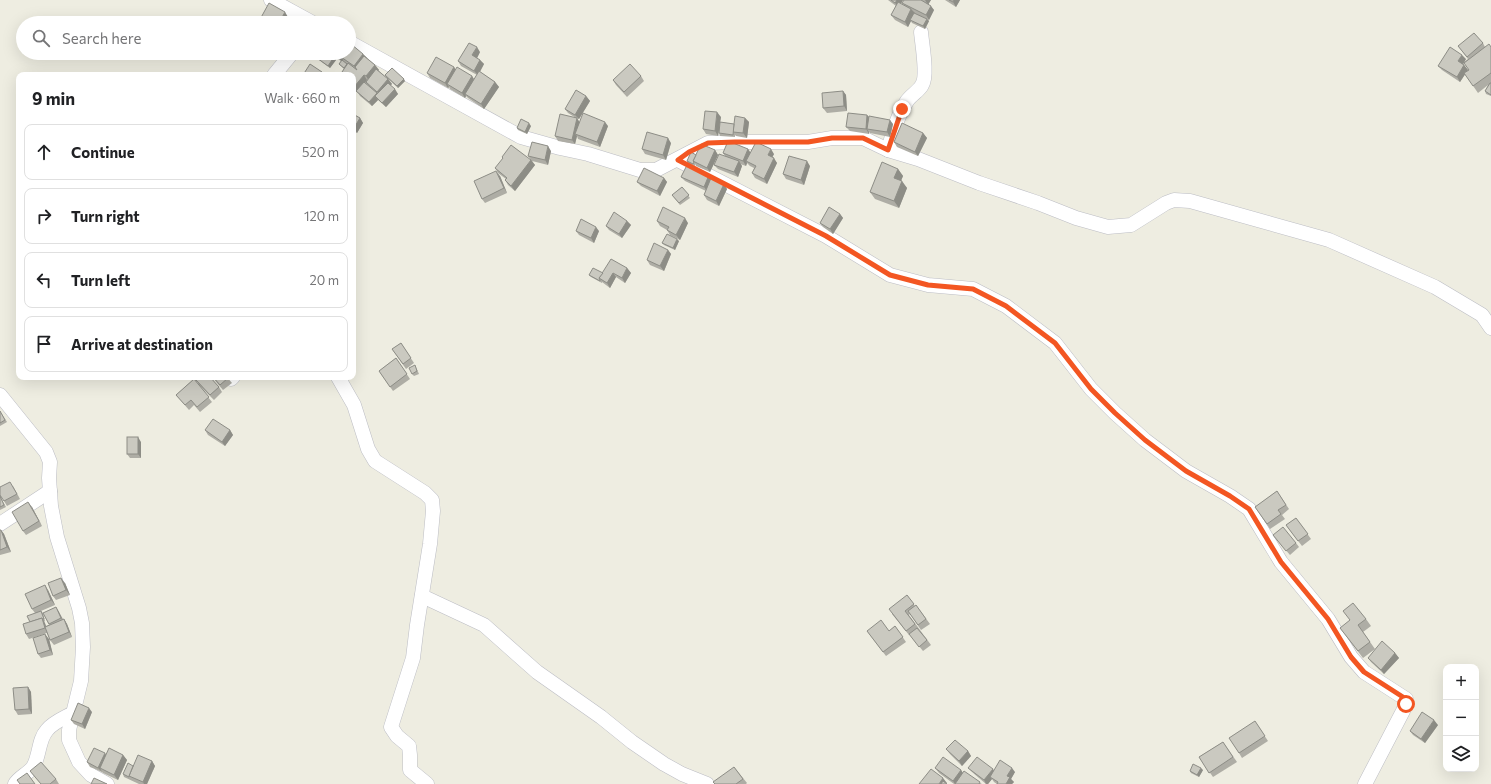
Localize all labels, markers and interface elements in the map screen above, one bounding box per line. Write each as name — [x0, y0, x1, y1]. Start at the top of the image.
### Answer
search box — [16, 16, 356, 60]
icon: search — [30, 27, 52, 49]
text: Search here — [62, 29, 141, 47]
text: 9 min — [32, 88, 75, 109]
text: Walk · 660 m — [264, 90, 340, 106]
route end — [893, 100, 911, 118]
icon: ahead — [33, 141, 55, 163]
text: Continue — [71, 143, 135, 161]
text: 520 m — [302, 144, 339, 160]
icon: right — [33, 205, 55, 227]
text: Turn right — [71, 207, 140, 225]
text: 120 m — [304, 208, 339, 224]
icon: left — [33, 269, 55, 291]
text: Turn left — [71, 271, 130, 289]
text: 20 m — [310, 272, 339, 288]
icon: arrive — [33, 333, 55, 355]
text: Arrive at destination — [71, 335, 213, 353]
map controls — [1443, 664, 1479, 772]
button: + — [1443, 664, 1479, 700]
route start — [1397, 695, 1415, 713]
button: − — [1443, 700, 1479, 736]
button: layers — [1443, 736, 1479, 772]

